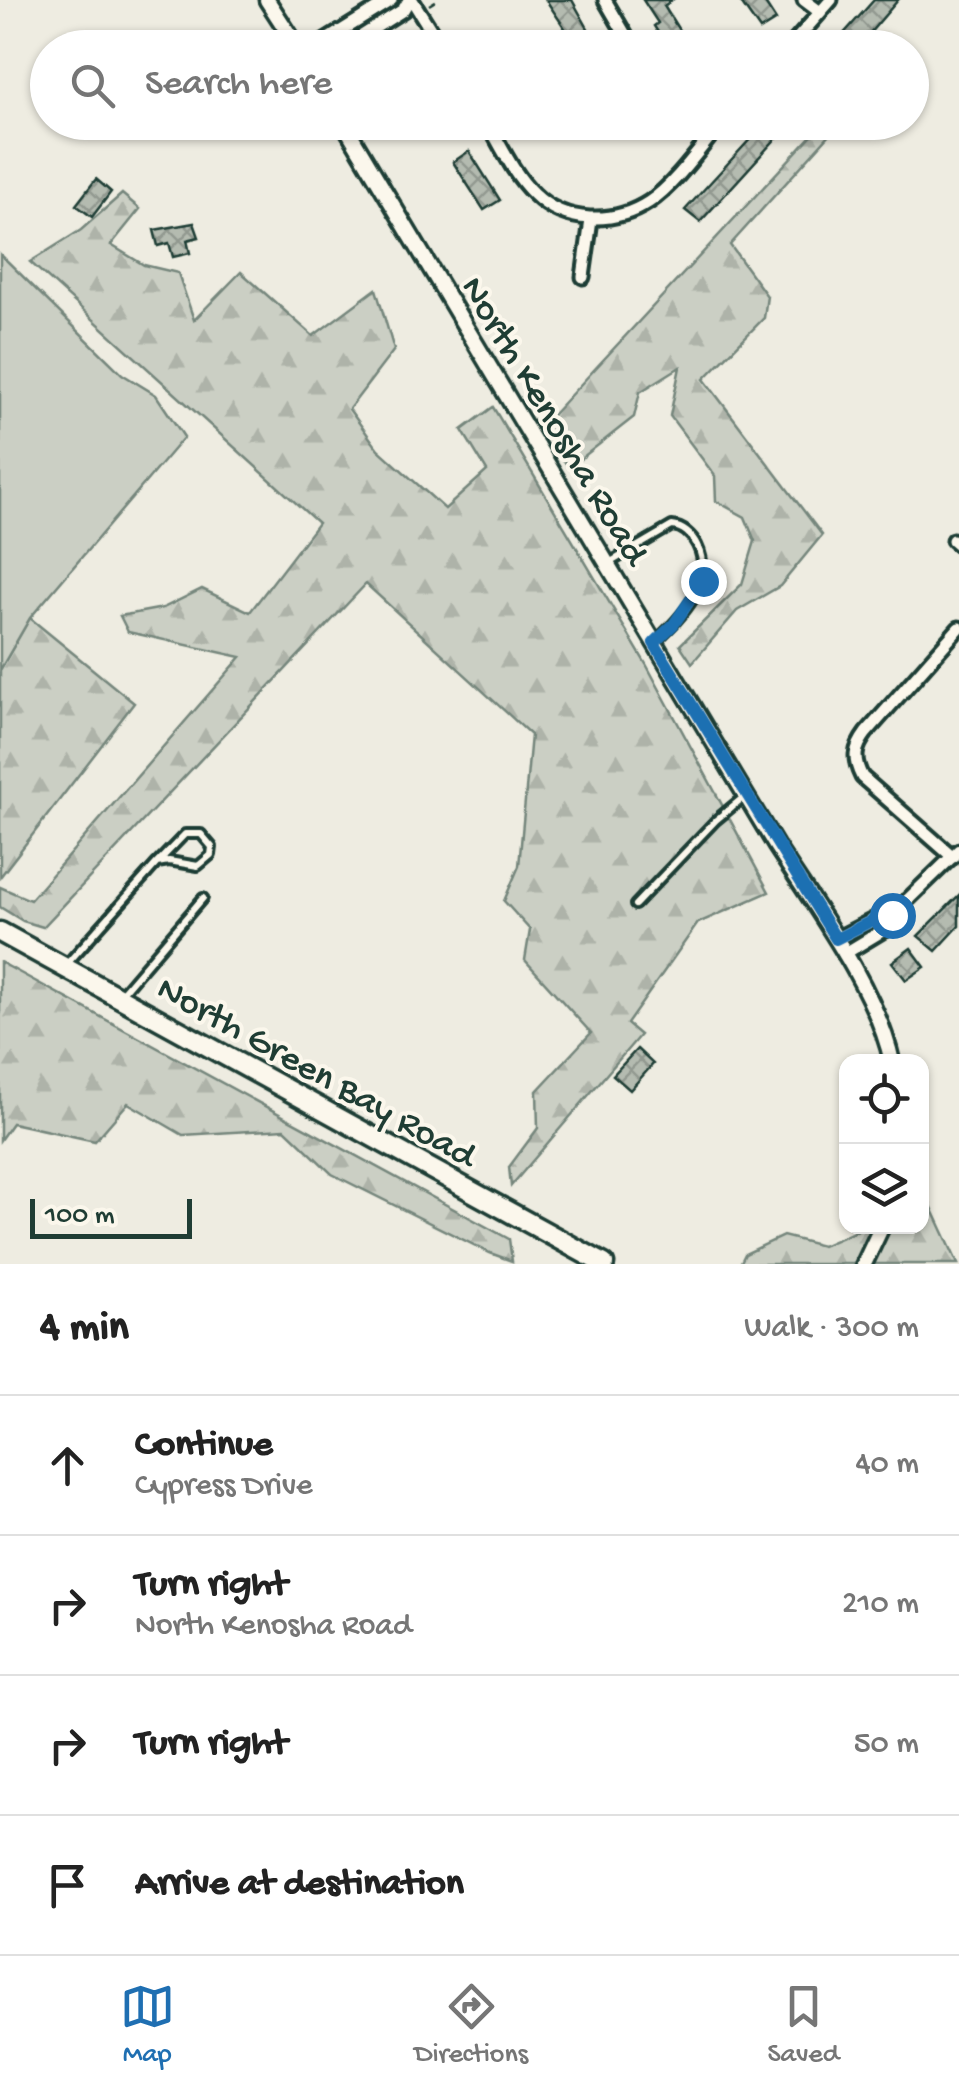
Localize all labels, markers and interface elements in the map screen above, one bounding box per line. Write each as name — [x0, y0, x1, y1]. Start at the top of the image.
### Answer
search box — [30, 30, 929, 140]
icon: search — [65, 58, 120, 113]
text: Search here — [145, 63, 332, 107]
street label: North Kenosha Road — [448, 270, 657, 577]
route end — [681, 559, 727, 605]
route start — [870, 893, 916, 939]
street label: North Green Bay Road — [148, 968, 485, 1182]
map controls — [839, 1054, 929, 1234]
button: locate — [839, 1054, 929, 1144]
button: layers — [839, 1144, 929, 1234]
scale bar — [30, 1194, 192, 1238]
text: 100 m — [45, 1200, 115, 1233]
text: 4 min — [40, 1305, 129, 1354]
text: Walk · 300 m — [744, 1310, 919, 1348]
text: Continue — [135, 1424, 273, 1468]
icon: ahead — [40, 1438, 95, 1493]
text: 40 m — [855, 1446, 919, 1484]
text: Cypress Drive — [135, 1468, 313, 1506]
text: Turn right — [135, 1564, 287, 1608]
icon: right — [40, 1578, 95, 1633]
text: 210 m — [842, 1586, 919, 1624]
text: North Kenosha Road — [135, 1608, 412, 1646]
icon: right — [40, 1718, 95, 1773]
text: Turn right — [135, 1723, 287, 1767]
text: 50 m — [854, 1726, 919, 1764]
icon: arrive — [40, 1858, 95, 1913]
text: Arrive at destination — [135, 1863, 464, 1907]
tab: Map — [120, 1979, 175, 2072]
tab: Directions — [414, 1979, 528, 2072]
tab: Saved — [767, 1979, 839, 2072]

